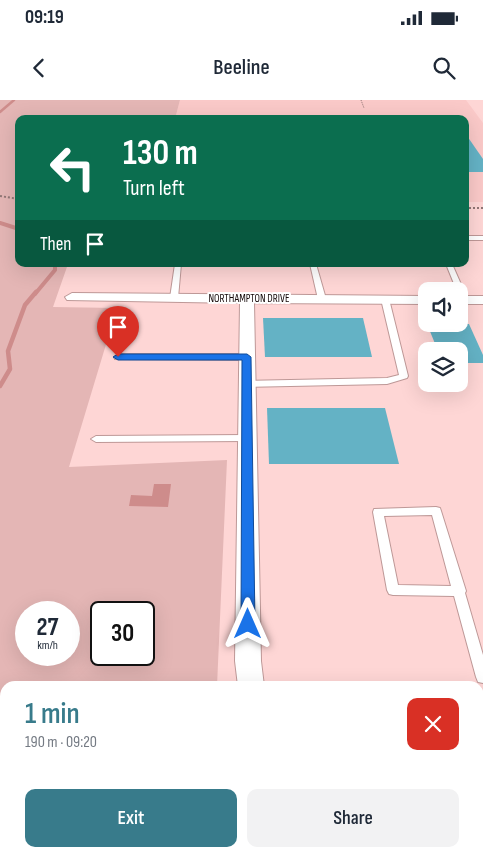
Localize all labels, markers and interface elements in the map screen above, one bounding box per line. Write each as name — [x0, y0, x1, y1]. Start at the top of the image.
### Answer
text: 09:19 — [25, 6, 64, 29]
icon: back — [25, 54, 53, 82]
text: Beeline — [213, 54, 270, 81]
icon: search — [430, 54, 458, 82]
text: 130 m — [123, 132, 198, 175]
icon: left — [40, 135, 105, 200]
text: Turn left — [123, 175, 185, 202]
icon: arrive — [81, 230, 109, 258]
text: Then — [40, 233, 71, 256]
map controls — [418, 282, 468, 392]
button: sound — [418, 282, 468, 332]
street label: NORTHAMPTON DRIVE — [208, 292, 290, 305]
pin — [97, 306, 139, 357]
icon: arrive — [104, 313, 132, 341]
button: layers — [418, 342, 468, 392]
position arrow — [221, 597, 273, 649]
speed limit sign: 30 — [90, 601, 155, 666]
text: 27 — [37, 612, 58, 643]
text: km/h — [37, 638, 58, 653]
text: 1 min — [25, 696, 80, 732]
button: close — [407, 698, 459, 750]
text: 190 m · 09:20 — [25, 733, 97, 752]
button: Exit — [25, 789, 237, 847]
button: Share — [247, 789, 459, 847]

